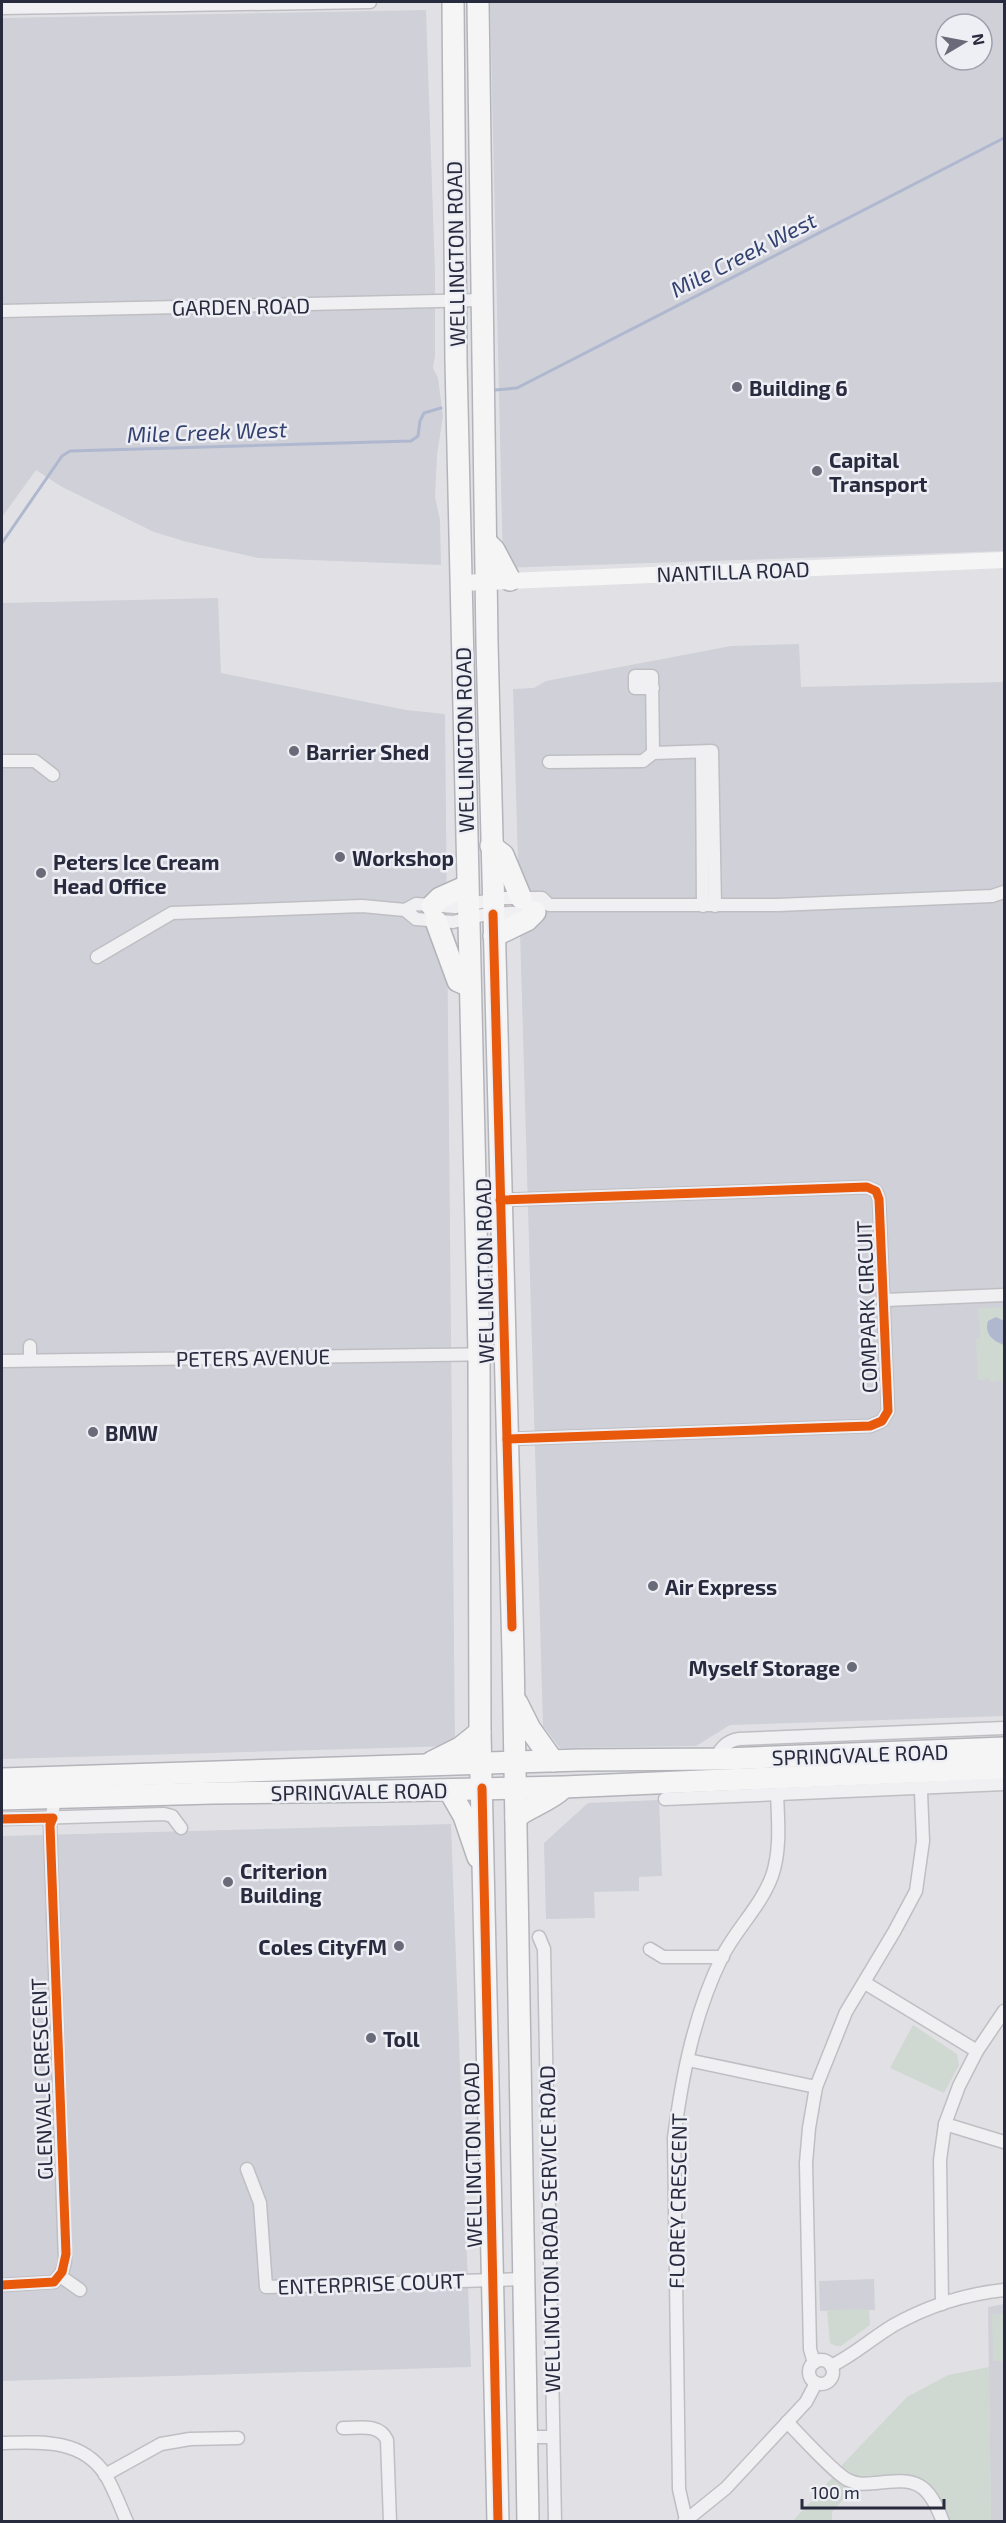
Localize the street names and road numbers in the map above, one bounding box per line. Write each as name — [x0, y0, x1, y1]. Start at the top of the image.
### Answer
street label: WELLINGTON ROAD — [441, 161, 469, 347]
street label: GARDEN ROAD — [172, 292, 310, 320]
street label: NANTILLA ROAD — [656, 556, 810, 586]
street label: WELLINGTON ROAD — [450, 647, 478, 833]
street label: WELLINGTON ROAD — [470, 1178, 498, 1364]
street label: COMPARK CIRCUIT — [850, 1220, 882, 1394]
street label: PETERS AVENUE — [176, 1343, 330, 1371]
street label: SPRINGVALE ROAD — [771, 1738, 949, 1770]
street label: SPRINGVALE ROAD — [270, 1777, 448, 1805]
street label: GLENVALE CRESCENT — [25, 1978, 57, 2180]
street label: WELLINGTON ROAD — [458, 2062, 486, 2248]
street label: WELLINGTON ROAD SERVICE ROAD — [534, 2065, 564, 2393]
street label: FLOREY CRESCENT — [663, 2113, 691, 2289]
street label: ENTERPRISE COURT — [277, 2267, 465, 2299]

